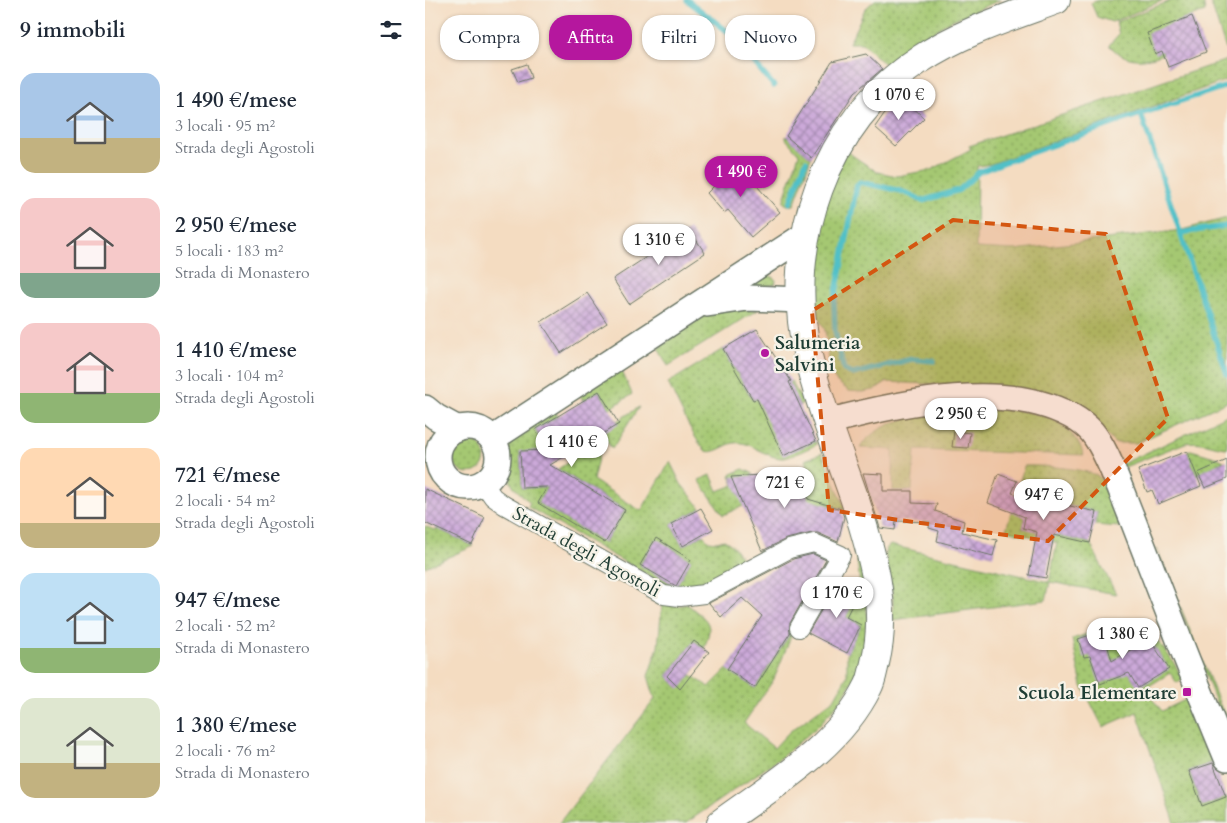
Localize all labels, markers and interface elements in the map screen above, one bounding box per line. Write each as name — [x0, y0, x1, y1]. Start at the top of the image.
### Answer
chip: Compra — [440, 15, 539, 60]
chip: Affitta — [549, 15, 632, 60]
chip: Filtri — [642, 15, 715, 60]
chip: Nuovo — [725, 15, 815, 60]
text: 9 immobili — [20, 16, 126, 45]
icon: filters — [377, 16, 405, 44]
pin: 1 070 € — [853, 78, 945, 121]
text: 1 070 € — [874, 84, 924, 106]
text: 1 490 €/mese — [175, 86, 297, 115]
icon: home — [60, 93, 120, 153]
text: 3 locali · 95 m² — [175, 115, 275, 137]
text: Strada degli Agostoli — [175, 137, 315, 159]
pin: 1 490 € — [695, 156, 787, 198]
text: 1 490 € — [716, 161, 766, 183]
text: 2 950 €/mese — [175, 211, 297, 240]
icon: home — [60, 218, 120, 278]
pin: 1 310 € — [613, 224, 705, 266]
text: 1 310 € — [634, 229, 684, 251]
text: 5 locali · 183 m² — [175, 240, 283, 262]
text: Strada di Monastero — [175, 262, 310, 284]
place label: Salumeria Salvini — [775, 330, 861, 378]
text: 1 410 €/mese — [175, 336, 297, 365]
icon: home — [60, 343, 120, 403]
marker: Salumeria Salvini — [759, 347, 771, 359]
text: 3 locali · 104 m² — [175, 365, 283, 387]
text: Strada degli Agostoli — [175, 387, 315, 409]
pin: 2 950 € — [915, 398, 1007, 440]
text: 2 950 € — [936, 403, 986, 425]
pin: 1 410 € — [526, 426, 618, 468]
text: 1 410 € — [547, 431, 597, 453]
text: 721 €/mese — [175, 461, 281, 490]
pin: 721 € — [750, 466, 820, 509]
icon: home — [60, 468, 120, 528]
text: 721 € — [766, 472, 804, 494]
pin: 947 € — [1009, 478, 1079, 521]
text: 947 € — [1025, 484, 1063, 506]
text: 2 locali · 54 m² — [175, 490, 275, 512]
street label: Strada degli Agostoli — [508, 500, 665, 603]
text: Strada degli Agostoli — [175, 512, 315, 534]
pin: 1 170 € — [791, 576, 883, 619]
text: 1 170 € — [812, 582, 862, 604]
text: 947 €/mese — [175, 586, 281, 615]
icon: home — [60, 593, 120, 653]
text: 2 locali · 52 m² — [175, 615, 275, 637]
pin: 1 380 € — [1077, 618, 1169, 660]
text: 1 380 € — [1098, 623, 1148, 645]
text: Strada di Monastero — [175, 637, 310, 659]
place label: Scuola Elementare — [1018, 680, 1177, 706]
marker: Scuola Elementare — [1181, 686, 1193, 698]
text: 1 380 €/mese — [175, 711, 297, 740]
icon: home — [60, 718, 120, 778]
text: 2 locali · 76 m² — [175, 740, 275, 762]
text: Strada di Monastero — [175, 762, 310, 784]

